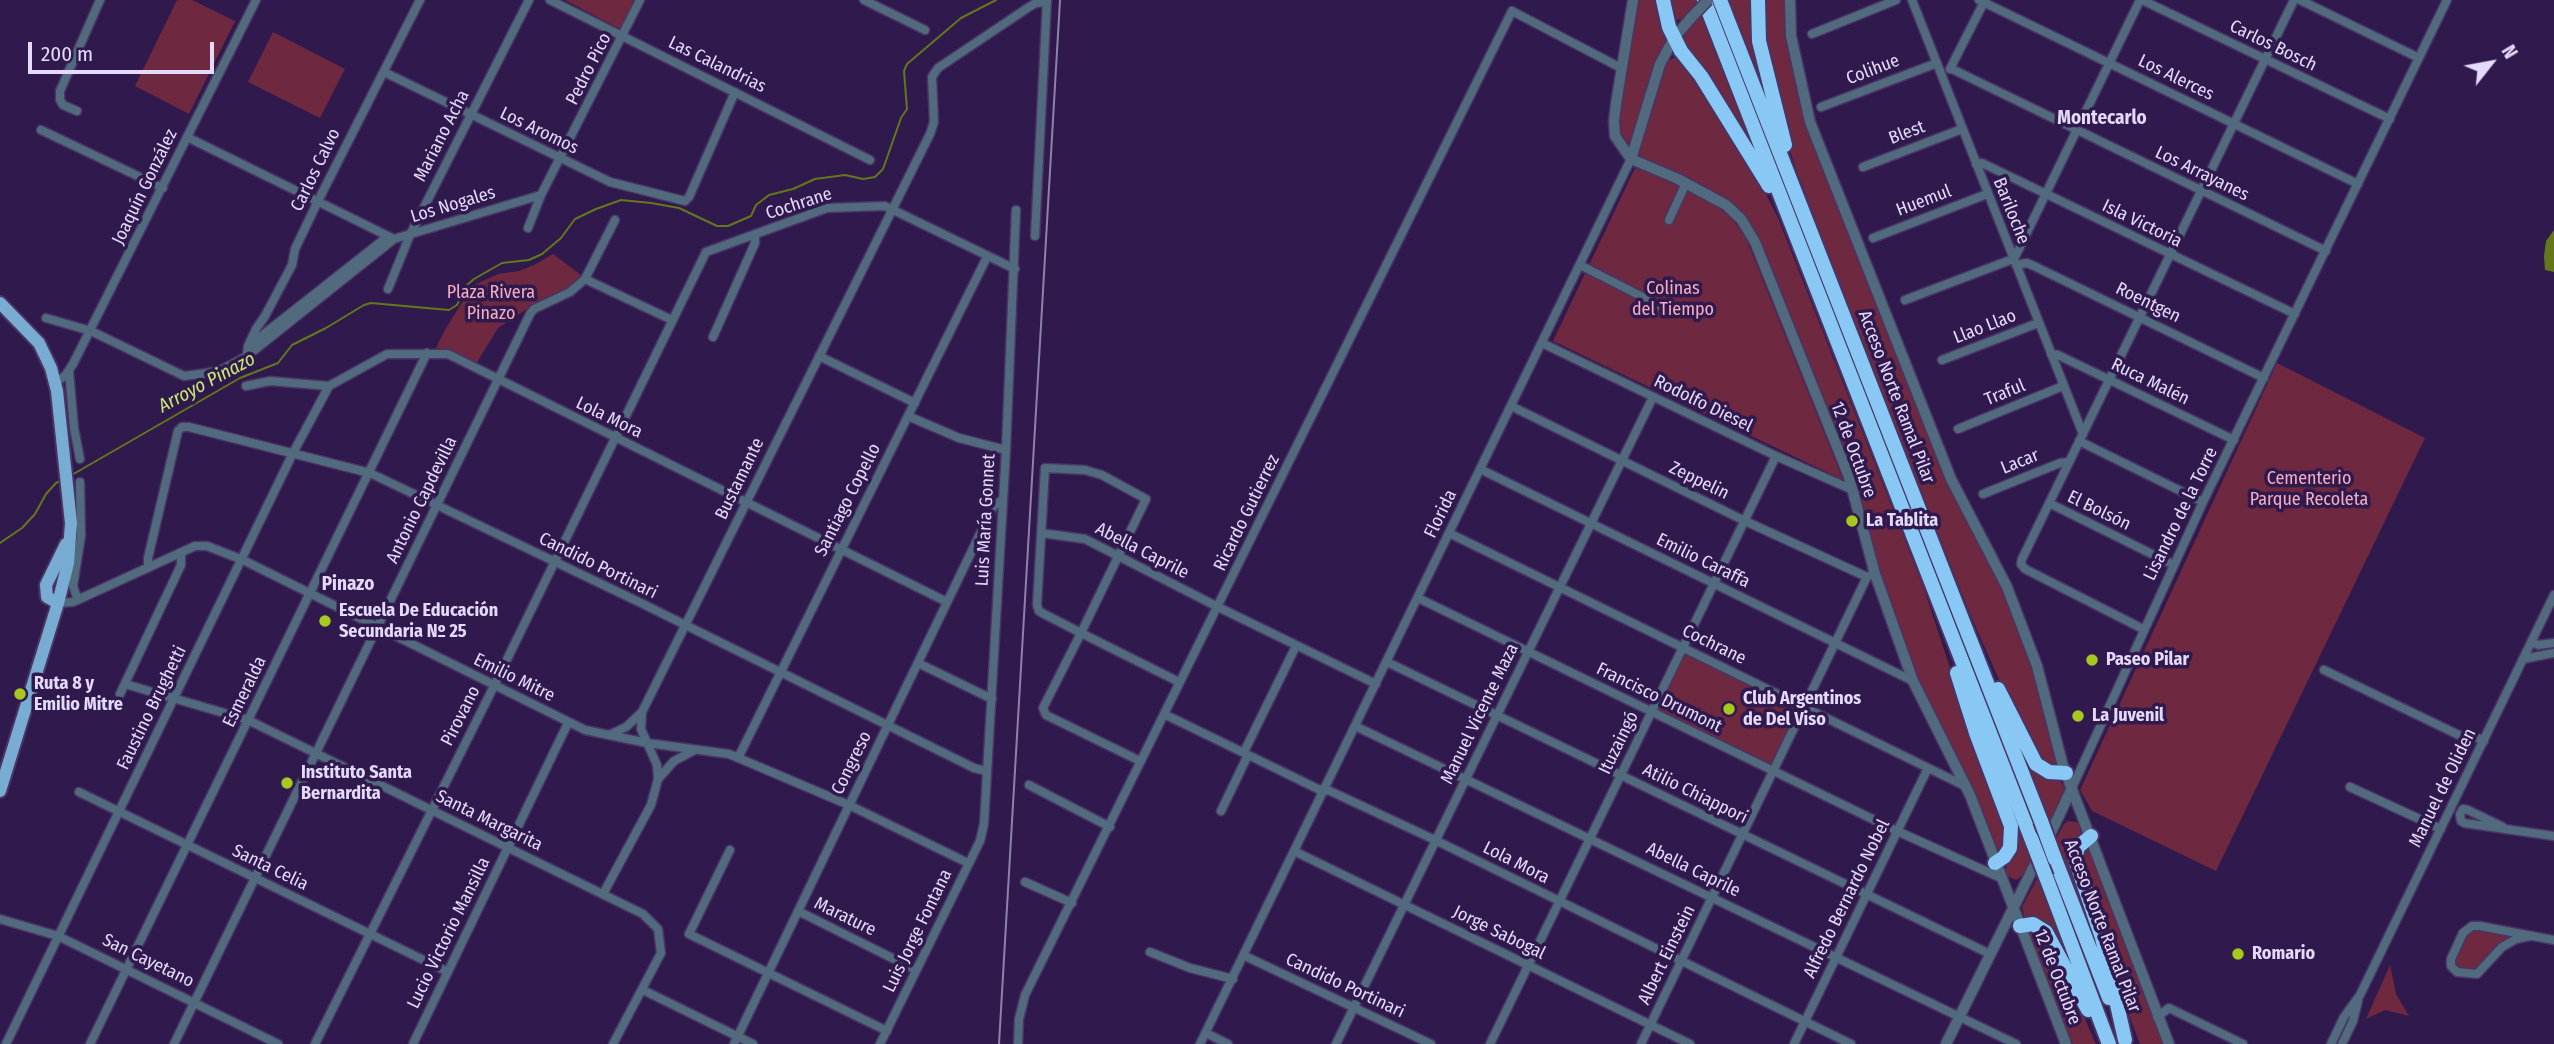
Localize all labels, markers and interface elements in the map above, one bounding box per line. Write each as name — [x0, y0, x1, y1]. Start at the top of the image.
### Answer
street label: Carlos Bosch — [2226, 16, 2320, 76]
scale bar — [32, 28, 217, 72]
north arrow — [2456, 28, 2526, 98]
street label: Pedro Pico — [562, 29, 616, 109]
street label: Las Calandrias — [665, 32, 769, 98]
text: 200 m — [41, 41, 93, 67]
text: N — [2497, 41, 2522, 63]
street label: Colihue — [1843, 50, 1903, 90]
street label: Los Alerces — [2135, 50, 2217, 106]
street label: Mariano Acha — [410, 87, 474, 185]
street label: Los Aromos — [496, 103, 582, 159]
district label: Montecarlo — [2057, 108, 2147, 130]
street label: Blest — [1886, 116, 1928, 150]
street label: Carlos Calvo — [287, 125, 345, 215]
street label: Joaquín González — [108, 126, 182, 248]
street label: Los Arrayanes — [2152, 142, 2252, 206]
street label: Bariloche — [1988, 175, 2034, 247]
street label: Huemul — [1893, 181, 1955, 221]
street label: Los Nogales — [408, 182, 498, 228]
street label: Cochrane — [763, 183, 835, 225]
street label: Isla Victoria — [2099, 195, 2185, 253]
park label: Colinas del Tiempo — [1632, 278, 1714, 320]
street label: Roentgen — [2112, 278, 2184, 328]
park label: Plaza Rivera Pinazo — [447, 282, 535, 324]
street label: Llao Llao — [1950, 305, 2020, 349]
street label: Acceso Norte Ramal Pilar — [1853, 307, 1939, 487]
water label: Arroyo Pinazo — [155, 348, 259, 418]
street label: Ruca Malén — [2107, 354, 2193, 410]
street label: Rodolfo Diesel — [1650, 371, 1756, 437]
street label: Traful — [1981, 375, 2029, 411]
street label: Lola Mora — [572, 393, 646, 443]
street label: 12 de Octubre — [1826, 399, 1880, 501]
street label: Antonio Capdevilla — [382, 433, 462, 567]
street label: Bustamante — [711, 435, 769, 523]
street label: Santiago Copello — [810, 440, 886, 560]
street label: Lisandro de la Torre — [2139, 444, 2223, 584]
street label: Lacar — [1998, 445, 2042, 479]
street label: Ricardo Gutierrez — [1210, 451, 1284, 575]
street label: Luis María Gonnet — [972, 453, 1000, 587]
street label: Zeppelin — [1666, 457, 1732, 505]
park label: Cementerio Parque Recoleta — [2250, 468, 2368, 510]
street label: Florida — [1420, 486, 1462, 542]
street label: El Bolsón — [2064, 486, 2134, 536]
place label: La Tablita — [1866, 510, 1938, 532]
marker: La Tablita — [1844, 513, 1860, 529]
street label: Abella Caprile — [1092, 518, 1192, 584]
street label: Candido Portinari — [535, 528, 661, 604]
street label: Emilio Caraffa — [1653, 529, 1753, 593]
district label: Pinazo — [322, 574, 374, 596]
place label: Escuela De Educación Secundaria Nº 25 — [339, 600, 498, 642]
marker: Escuela De Educación Secundaria Nº 25 — [317, 613, 333, 629]
street label: Cochrane — [1679, 620, 1749, 670]
street label: Manuel Vicente Maza — [1437, 640, 1523, 788]
street label: Faustino Brughetti — [113, 643, 191, 773]
street label: Emilio Mitre — [470, 649, 558, 707]
place label: Paseo Pilar — [2106, 649, 2189, 671]
marker: Paseo Pilar — [2084, 652, 2100, 668]
street label: Esmeralda — [219, 653, 271, 731]
street label: Francisco Drumont — [1593, 658, 1725, 738]
place label: Ruta 8 y Emilio Mitre — [34, 673, 123, 716]
street label: Pirovano — [437, 682, 485, 750]
marker: Ruta 8 y Emilio Mitre — [12, 686, 28, 702]
place label: Club Argentinos de Del Viso — [1743, 688, 1861, 730]
marker: Club Argentinos de Del Viso — [1721, 701, 1737, 717]
place label: La Juvenil — [2092, 705, 2164, 727]
street label: Ituzaingó — [1595, 708, 1643, 778]
marker: La Juvenil — [2070, 708, 2086, 724]
street label: Manuel de Oliden — [2405, 725, 2481, 851]
street label: Congreso — [827, 728, 877, 798]
street label: Atilio Chiappori — [1639, 759, 1751, 829]
place label: Instituto Santa Bernardita — [301, 762, 412, 804]
marker: Instituto Santa Bernardita — [279, 775, 295, 791]
street label: Santa Margarita — [432, 786, 546, 856]
street label: Alfredo Bernardo Nobel — [1799, 816, 1895, 982]
street label: Acceso Norte Ramal Pilar — [2059, 836, 2145, 1016]
street label: Lola Mora — [1479, 837, 1553, 889]
street label: Abella Caprile — [1642, 838, 1744, 902]
street label: Santa Celia — [228, 840, 312, 896]
street label: Lucio Victorio Mansilla — [403, 854, 495, 1012]
street label: Luis Jorge Fontana — [879, 866, 957, 996]
street label: Marature — [811, 893, 879, 941]
street label: Jorge Sabogal — [1449, 901, 1549, 965]
street label: Albert Einstein — [1634, 902, 1700, 1008]
street label: 12 de Octubre — [2029, 926, 2085, 1028]
street label: San Cayetano — [99, 930, 197, 992]
place label: Romario — [2252, 943, 2315, 965]
marker: Romario — [2230, 946, 2246, 962]
street label: Candido Portinari — [1282, 949, 1408, 1023]

